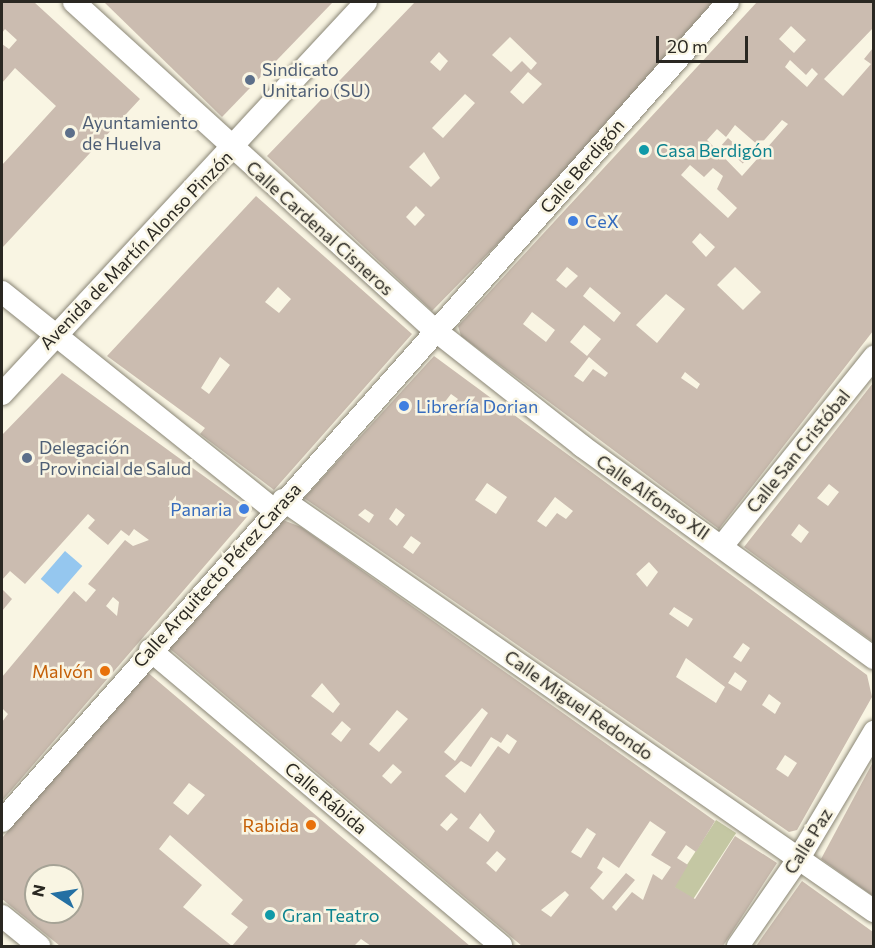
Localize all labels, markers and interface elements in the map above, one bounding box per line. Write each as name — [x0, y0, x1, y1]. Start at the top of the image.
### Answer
scale bar — [659, 24, 750, 62]
text: 20 m — [667, 35, 708, 57]
place label: Sindicato Unitario (SU) — [262, 59, 370, 101]
marker: Sindicato Unitario (SU) — [243, 73, 257, 87]
place label: Ayuntamiento de Huelva — [82, 112, 198, 154]
street label: Calle Berdigón — [535, 115, 629, 217]
marker: Ayuntamiento de Huelva — [63, 126, 77, 140]
place label: Casa Berdigón — [656, 139, 772, 161]
marker: Casa Berdigón — [637, 143, 651, 157]
street label: Avenida de Martín Alonso Pinzón — [35, 146, 237, 354]
street label: Calle Cardenal Cisneros — [242, 156, 398, 300]
place label: CeX — [585, 210, 619, 232]
marker: CeX — [566, 214, 580, 228]
street label: Calle San Cristóbal — [742, 385, 854, 517]
place label: Librería Dorian — [416, 395, 538, 417]
marker: Librería Dorian — [397, 399, 411, 413]
place label: Delegación Provincial de Salud — [39, 437, 191, 480]
street label: Calle Alfonso XII — [592, 450, 714, 544]
marker: Delegación Provincial de Salud — [20, 451, 34, 465]
street label: Calle Arquitecto Pérez Carasa — [129, 478, 305, 672]
place label: Panaria — [170, 498, 232, 520]
marker: Panaria — [237, 502, 251, 516]
street label: Calle Miguel Redondo — [500, 646, 658, 764]
place label: Malvón — [32, 660, 93, 682]
marker: Malvón — [98, 664, 112, 678]
street label: Calle Rábida — [281, 758, 371, 838]
street label: Calle Paz — [779, 804, 837, 878]
place label: Rabida — [242, 814, 299, 836]
marker: Rabida — [304, 818, 318, 832]
north arrow — [24, 864, 84, 924]
text: N — [27, 883, 48, 898]
place label: Gran Teatro — [282, 904, 379, 926]
marker: Gran Teatro — [263, 908, 277, 922]

